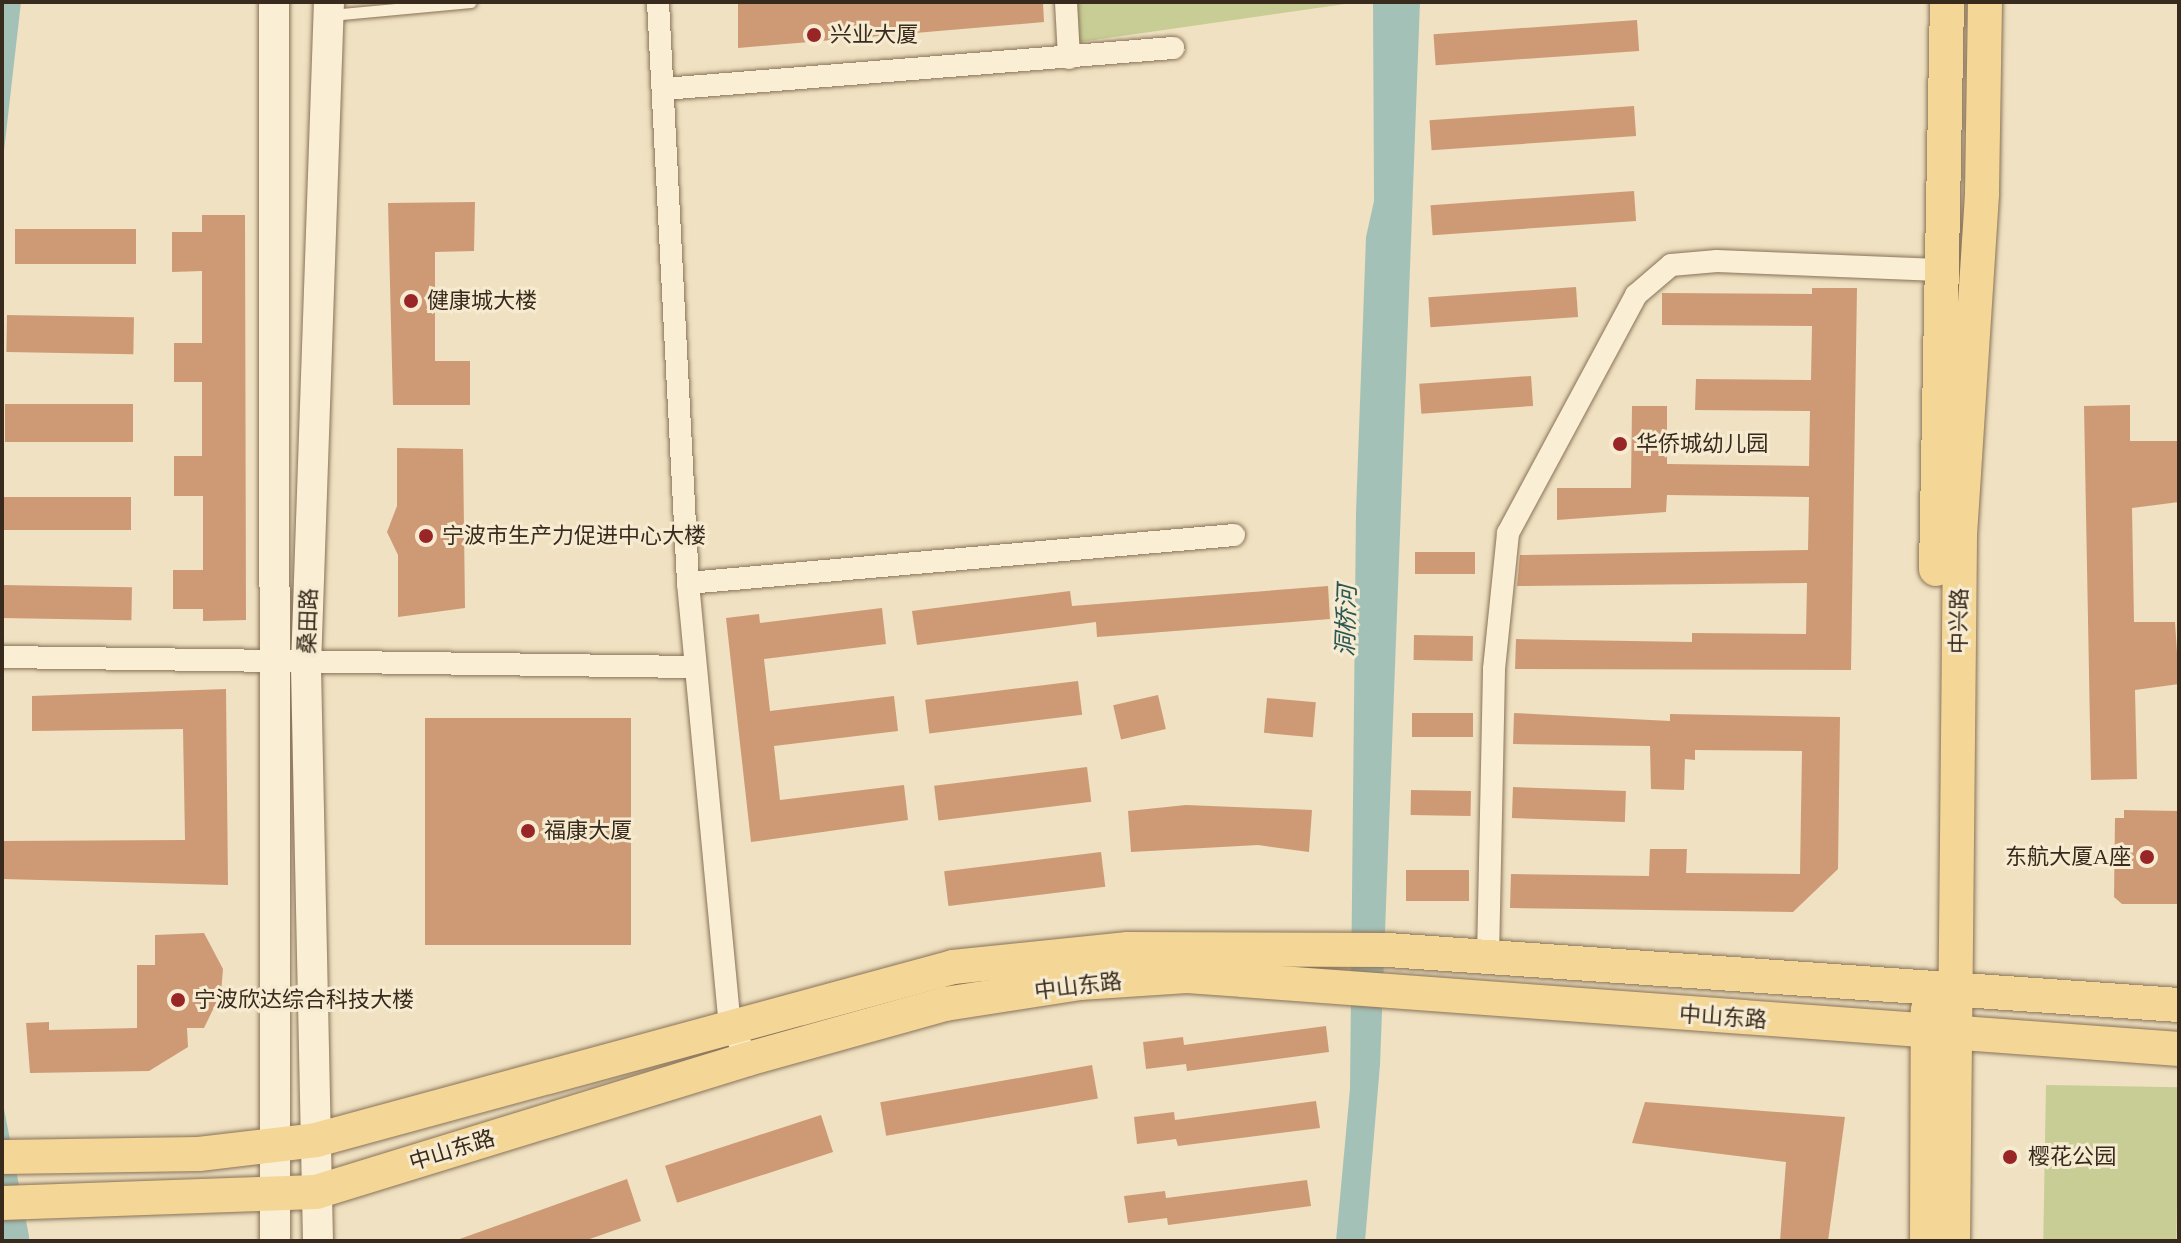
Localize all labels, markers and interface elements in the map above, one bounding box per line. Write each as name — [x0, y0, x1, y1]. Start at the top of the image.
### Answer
place label: 兴业大厦 — [830, 22, 918, 48]
marker: 兴业大厦 — [805, 26, 823, 44]
place label: 健康城大楼 — [427, 288, 537, 314]
marker: 健康城大楼 — [402, 292, 420, 310]
place label: 华侨城幼儿园 — [1636, 431, 1768, 457]
marker: 华侨城幼儿园 — [1611, 435, 1629, 453]
place label: 宁波市生产力促进中心大楼 — [442, 523, 706, 549]
marker: 宁波市生产力促进中心大楼 — [417, 527, 435, 545]
water label: 洞桥河 — [1331, 585, 1363, 657]
street label: 桑田路 — [294, 588, 322, 654]
street label: 中兴路 — [1945, 588, 1973, 654]
place label: 福康大厦 — [544, 818, 632, 844]
marker: 福康大厦 — [519, 822, 537, 840]
place label: 东航大厦A座 — [2005, 844, 2131, 870]
marker: 东航大厦A座 — [2138, 848, 2156, 866]
street label: 中山东路 — [1033, 968, 1123, 1004]
place label: 宁波欣达综合科技大楼 — [194, 987, 414, 1013]
marker: 宁波欣达综合科技大楼 — [169, 991, 187, 1009]
street label: 中山东路 — [1678, 1001, 1768, 1033]
street label: 中山东路 — [406, 1125, 498, 1175]
place label: 樱花公园 — [2028, 1144, 2116, 1170]
marker: 樱花公园 — [1999, 1146, 2021, 1168]

